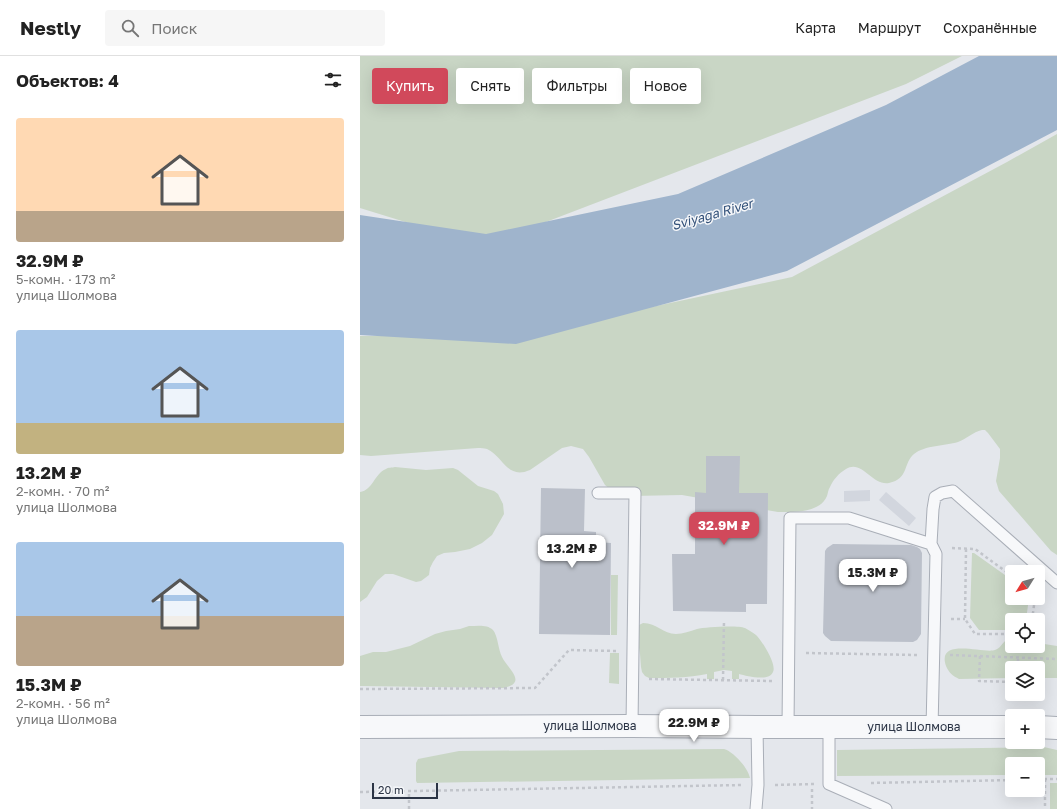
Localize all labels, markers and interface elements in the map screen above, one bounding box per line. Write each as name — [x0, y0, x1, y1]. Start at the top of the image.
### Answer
search box — [105, 10, 385, 46]
text: Nestly — [20, 16, 81, 39]
icon: search — [119, 17, 141, 39]
text: Поиск — [151, 19, 197, 37]
text: Карта — [795, 19, 836, 36]
text: Маршрут — [858, 19, 921, 36]
text: Сохранённые — [943, 19, 1037, 36]
chip: Купить — [372, 68, 448, 104]
chip: Снять — [456, 68, 524, 104]
chip: Фильтры — [532, 68, 622, 104]
chip: Новое — [630, 68, 701, 104]
icon: filters — [322, 69, 344, 91]
text: Объектов: 4 — [16, 70, 119, 91]
icon: home — [144, 144, 216, 216]
water label: Sviyaga River — [670, 194, 756, 233]
text: 32.9M ₽ — [16, 250, 84, 271]
text: 5-комн. · 173 m² — [16, 271, 115, 287]
text: улица Шолмова — [16, 287, 117, 303]
icon: home — [144, 356, 216, 428]
text: 13.2M ₽ — [16, 462, 82, 483]
text: 2-комн. · 70 m² — [16, 483, 109, 499]
text: улица Шолмова — [16, 499, 117, 515]
pin: 32.9M ₽ — [687, 512, 761, 546]
text: 32.9M ₽ — [698, 517, 750, 533]
pin: 13.2M ₽ — [535, 535, 609, 569]
text: 13.2M ₽ — [547, 540, 597, 556]
pin: 15.3M ₽ — [836, 559, 910, 593]
text: 15.3M ₽ — [848, 564, 898, 580]
north arrow — [1005, 565, 1045, 605]
map controls — [1005, 565, 1045, 797]
icon: home — [144, 568, 216, 640]
button: locate — [1005, 613, 1045, 653]
button: layers — [1005, 661, 1045, 701]
text: 15.3M ₽ — [16, 674, 82, 695]
text: 2-комн. · 56 m² — [16, 695, 110, 711]
pin: 22.9M ₽ — [657, 709, 731, 743]
button: + — [1005, 709, 1045, 749]
text: улица Шолмова — [16, 711, 117, 727]
text: 22.9M ₽ — [668, 714, 720, 730]
street label: улица Шолмова — [543, 718, 637, 733]
street label: улица Шолмова — [867, 719, 961, 734]
button: − — [1005, 757, 1045, 797]
scale bar — [372, 781, 438, 800]
text: 20 m — [378, 783, 404, 796]

